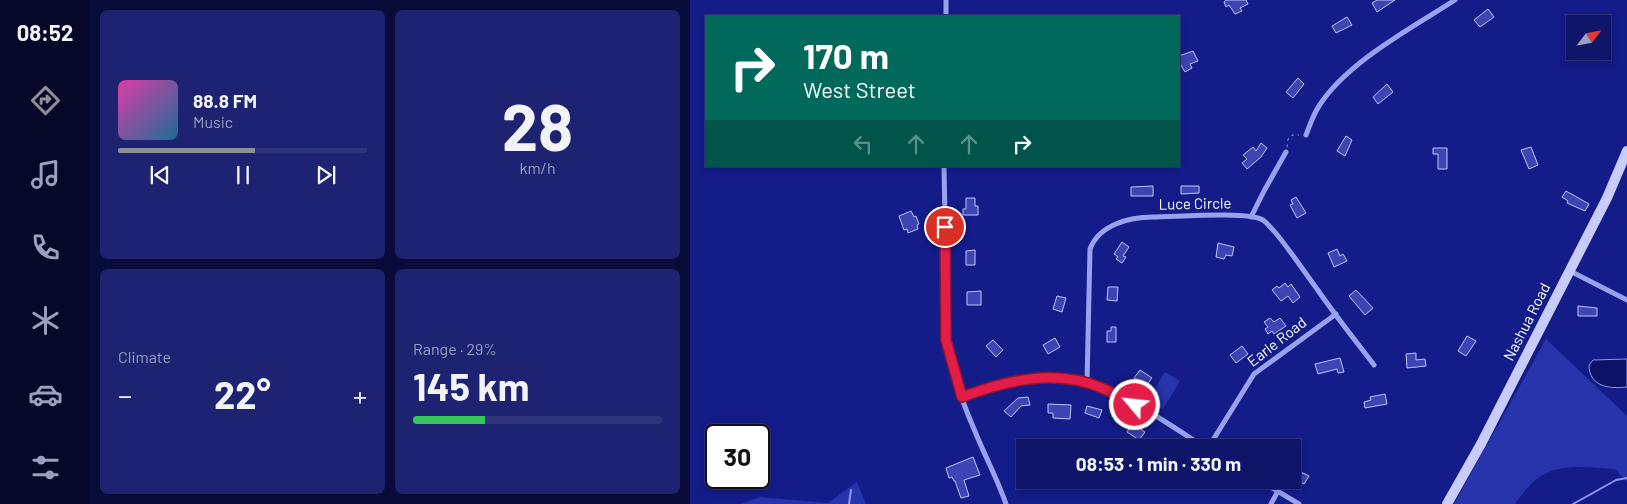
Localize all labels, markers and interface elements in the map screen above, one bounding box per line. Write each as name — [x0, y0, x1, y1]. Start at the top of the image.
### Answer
north arrow — [1566, 15, 1611, 60]
map controls — [1566, 15, 1611, 60]
text: 08:52 — [17, 19, 73, 45]
text: 170 m — [803, 34, 889, 76]
icon: right — [720, 35, 785, 100]
text: West Street — [803, 76, 916, 102]
icon: directions — [28, 83, 63, 118]
text: 28 — [502, 86, 573, 164]
text: 88.8 FM — [193, 89, 257, 112]
text: Music — [193, 112, 233, 131]
icon: left — [849, 130, 877, 158]
icon: ahead — [902, 130, 930, 158]
icon: ahead — [955, 130, 983, 158]
icon: right — [1008, 130, 1036, 158]
icon: music — [28, 157, 63, 192]
text: km/h — [519, 158, 556, 177]
icon: previous — [146, 161, 174, 189]
icon: pause — [229, 161, 257, 189]
icon: next — [312, 161, 340, 189]
street label: Luce Circle — [1158, 193, 1232, 213]
pin — [924, 206, 966, 248]
icon: arrive — [931, 213, 959, 241]
icon: phone — [28, 230, 63, 265]
street label: Nashua Road — [1499, 280, 1553, 363]
icon: climate — [28, 303, 63, 338]
street label: Earle Road — [1243, 313, 1309, 370]
text: Range · 29% — [413, 339, 497, 358]
text: Climate — [118, 347, 171, 366]
text: 145 km — [413, 363, 530, 409]
text: 22° — [214, 371, 271, 417]
icon: car — [28, 377, 63, 412]
text: − — [118, 378, 132, 412]
text: + — [353, 378, 367, 412]
position arrow — [1108, 378, 1160, 430]
speed limit sign: 30 — [705, 424, 770, 489]
icon: filters — [28, 450, 63, 485]
text: 08:53 · 1 min · 330 m — [1076, 452, 1241, 475]

